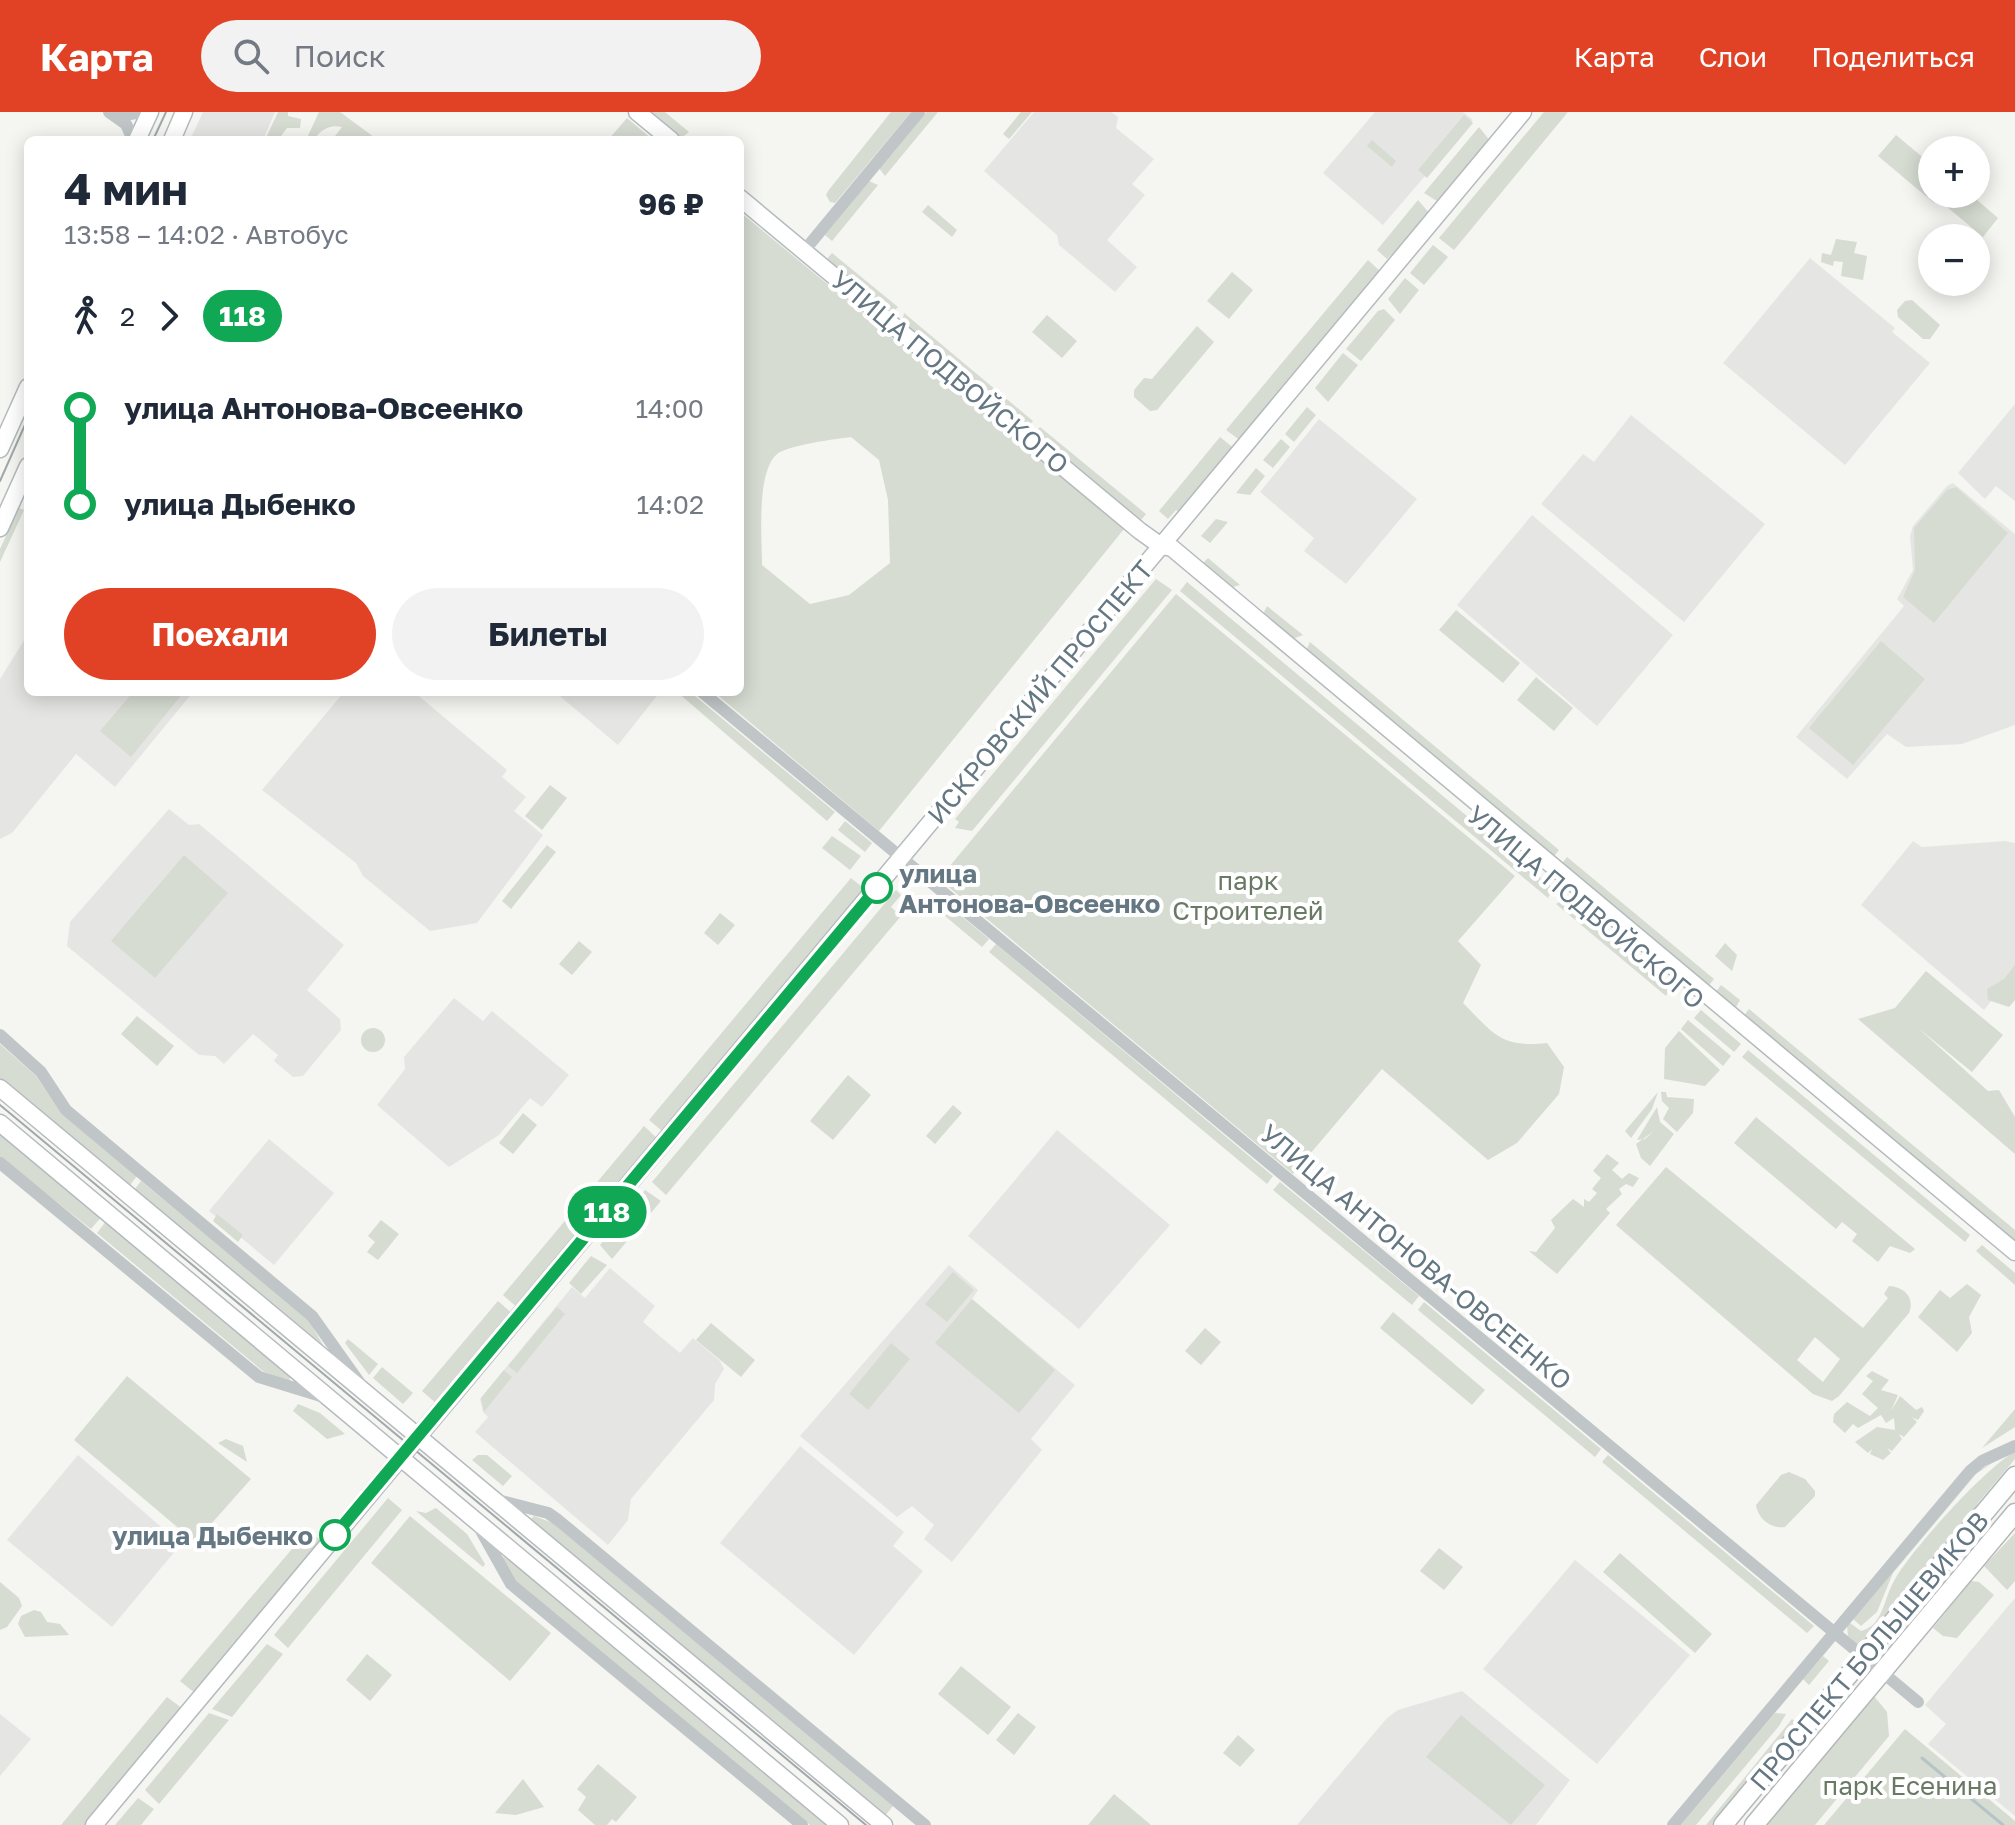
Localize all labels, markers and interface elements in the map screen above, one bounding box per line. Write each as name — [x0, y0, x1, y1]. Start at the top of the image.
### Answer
search box — [201, 20, 761, 92]
text: Карта — [40, 34, 153, 79]
icon: search — [229, 34, 273, 78]
text: Поиск — [293, 38, 386, 74]
text: Карта — [1574, 40, 1655, 73]
text: Слои — [1699, 40, 1767, 73]
text: Поделиться — [1811, 40, 1975, 73]
map controls — [1918, 136, 1990, 296]
button: + — [1918, 136, 1990, 208]
text: 4 мин — [64, 162, 188, 215]
text: 96 ₽ — [638, 186, 704, 222]
text: 13:58 – 14:02 · Автобус — [64, 219, 349, 250]
button: − — [1918, 224, 1990, 296]
street label: УЛИЦА ПОДВОЙСКОГО — [825, 264, 1075, 480]
icon: walk — [64, 294, 108, 338]
icon: forward — [147, 294, 191, 338]
text: 118 — [219, 299, 266, 332]
text: 2 — [120, 301, 135, 332]
text: улица Антонова-Овсеенко — [124, 390, 523, 426]
text: 14:00 — [635, 393, 704, 424]
text: улица Дыбенко — [124, 486, 356, 522]
text: 14:02 — [637, 489, 704, 520]
street label: ИСКРОВСКИЙ ПРОСПЕКТ — [921, 554, 1159, 830]
button: Поехали — [64, 588, 376, 680]
button: Билеты — [392, 588, 704, 680]
street label: УЛИЦА ПОДВОЙСКОГО — [1461, 799, 1711, 1015]
place label: улица Антонова-Овсеенко — [899, 858, 1160, 919]
park label: парк Строителей — [1172, 865, 1324, 926]
marker: улица Антонова-Овсеенко — [862, 873, 892, 903]
street label: УЛИЦА АНТОНОВА-ОВСЕЕНКО — [1254, 1118, 1578, 1396]
line badge: 118 — [561, 1186, 653, 1238]
text: 118 — [584, 1195, 630, 1228]
street label: ПРОСПЕКТ БОЛЬШЕВИКОВ — [1743, 1505, 1995, 1797]
place label: улица Дыбенко — [112, 1520, 313, 1551]
marker: улица Дыбенко — [320, 1520, 350, 1550]
park label: парк Есенина — [1823, 1770, 1997, 1801]

